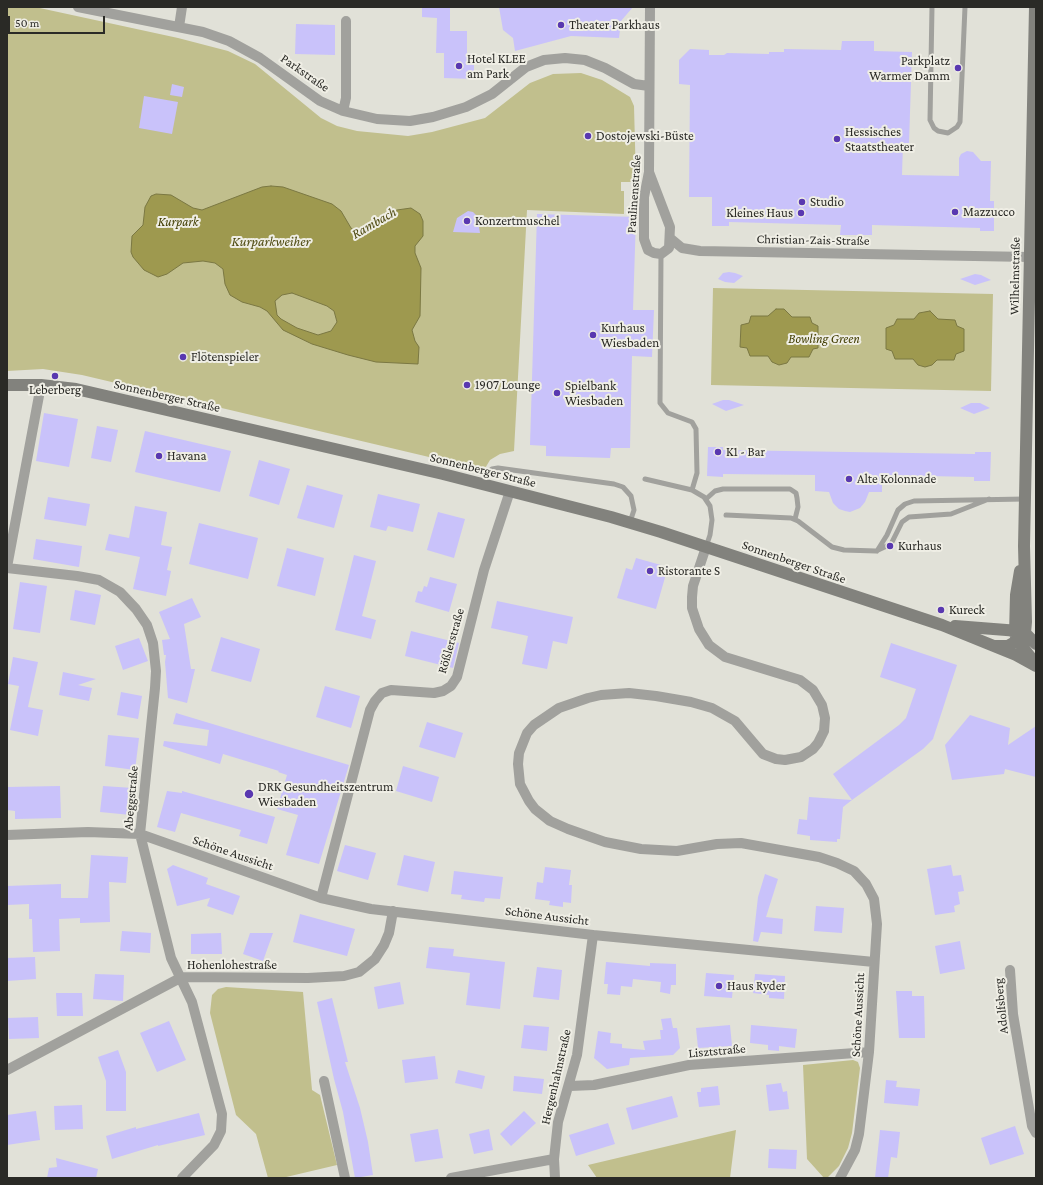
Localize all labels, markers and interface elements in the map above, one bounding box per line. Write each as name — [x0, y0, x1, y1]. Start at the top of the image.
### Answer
scale bar — [10, 8, 107, 34]
text: 50 m — [15, 16, 39, 30]
place label: Theater Parkhaus — [569, 17, 660, 33]
marker: Theater Parkhaus — [556, 20, 566, 30]
street label: Parkstraße — [278, 51, 332, 95]
place label: Hotel KLEE am Park — [467, 51, 526, 82]
place label: Parkplatz Warmer Damm — [869, 53, 950, 84]
marker: Hotel KLEE am Park — [454, 61, 464, 71]
marker: Parkplatz Warmer Damm — [953, 63, 963, 73]
place label: Hessisches Staatstheater — [845, 124, 914, 155]
place label: Dostojewski-Büste — [596, 128, 694, 144]
marker: Dostojewski-Büste — [583, 131, 593, 141]
marker: Hessisches Staatstheater — [832, 134, 842, 144]
street label: Paulinenstraße — [623, 154, 645, 234]
place label: Studio — [810, 194, 844, 210]
marker: Studio — [797, 197, 807, 207]
water label: Rambach — [349, 204, 399, 242]
place label: Mazzucco — [963, 204, 1015, 220]
place label: Kleines Haus — [726, 205, 793, 221]
marker: Mazzucco — [950, 207, 960, 217]
marker: Kleines Haus — [796, 208, 806, 218]
place label: Konzertmuschel — [475, 213, 560, 229]
park label: Kurpark — [158, 214, 198, 230]
marker: Konzertmuschel — [462, 216, 472, 226]
street label: Christian-Zais-Straße — [756, 231, 870, 249]
water label: Kurparkweiher — [232, 234, 310, 250]
street label: Wilhelmstraße — [1007, 237, 1023, 315]
place label: Kurhaus Wiesbaden — [601, 320, 659, 351]
marker: Kurhaus Wiesbaden — [588, 330, 598, 340]
park label: Bowling Green — [788, 331, 860, 347]
place label: Flötenspieler — [191, 349, 259, 365]
marker: Flötenspieler — [178, 352, 188, 362]
marker: Leberberg — [50, 371, 60, 381]
street label: Sonnenberger Straße — [112, 376, 222, 416]
place label: 1907 Lounge — [475, 377, 540, 393]
place label: Spielbank Wiesbaden — [565, 378, 623, 409]
marker: 1907 Lounge — [462, 380, 472, 390]
place label: Leberberg — [29, 382, 81, 398]
marker: Spielbank Wiesbaden — [552, 388, 562, 398]
place label: K1 - Bar — [726, 444, 765, 460]
marker: K1 - Bar — [713, 447, 723, 457]
place label: Havana — [167, 448, 206, 464]
street label: Sonnenberger Straße — [428, 449, 538, 491]
marker: Havana — [154, 451, 164, 461]
place label: Alte Kolonnade — [857, 471, 936, 487]
marker: Alte Kolonnade — [844, 474, 854, 484]
street label: Sonnenberger Straße — [740, 537, 848, 587]
place label: Kurhaus — [898, 538, 942, 554]
marker: Kurhaus — [885, 541, 895, 551]
place label: Ristorante S — [658, 563, 720, 579]
marker: Ristorante S — [645, 566, 655, 576]
place label: Kureck — [949, 602, 985, 618]
marker: Kureck — [936, 605, 946, 615]
street label: Rößlerstraße — [434, 607, 468, 675]
street label: Abeggstraße — [120, 765, 142, 831]
place label: DRK Gesundheitszentrum Wiesbaden — [258, 779, 393, 810]
marker: DRK Gesundheitszentrum Wiesbaden — [243, 788, 255, 800]
street label: Schöne Aussicht — [191, 832, 275, 874]
street label: Schöne Aussicht — [504, 903, 590, 929]
street label: Hohenlohestraße — [187, 957, 277, 973]
street label: Schöne Aussicht — [848, 972, 868, 1058]
street label: Adolfsberg — [990, 977, 1012, 1035]
place label: Haus Ryder — [727, 978, 786, 994]
marker: Haus Ryder — [714, 981, 724, 991]
street label: Hergenhahnstraße — [537, 1028, 575, 1126]
street label: Lisztstraße — [688, 1041, 746, 1061]

